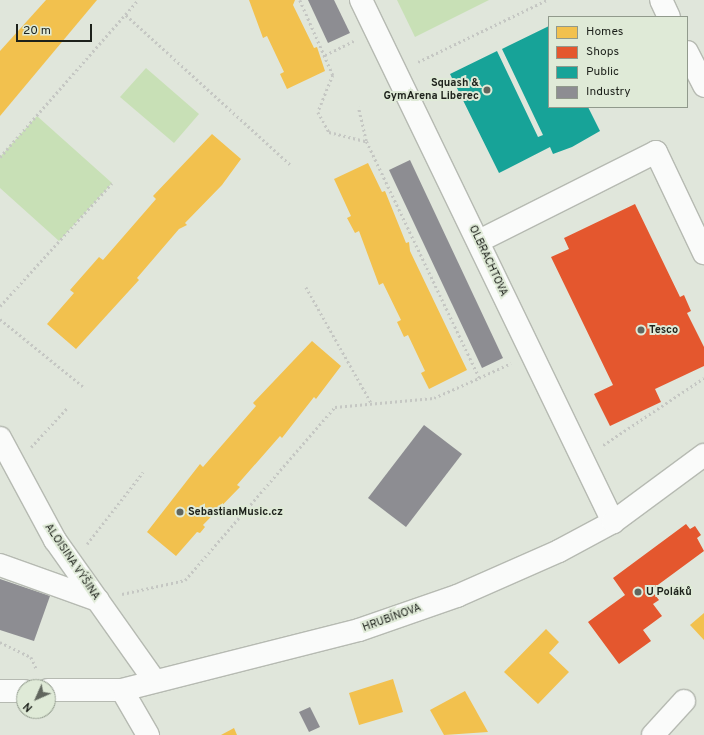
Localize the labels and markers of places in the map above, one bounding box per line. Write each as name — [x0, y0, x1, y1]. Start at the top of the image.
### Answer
place label: Squash & GymArena Liberec — [384, 77, 479, 103]
marker: Squash & GymArena Liberec — [482, 85, 492, 95]
place label: Tesco — [649, 323, 678, 337]
marker: Tesco — [636, 325, 646, 335]
place label: SebastianMusic.cz — [188, 505, 283, 519]
marker: SebastianMusic.cz — [175, 507, 185, 517]
place label: U Poláků — [646, 585, 692, 599]
marker: U Poláků — [633, 587, 643, 597]

